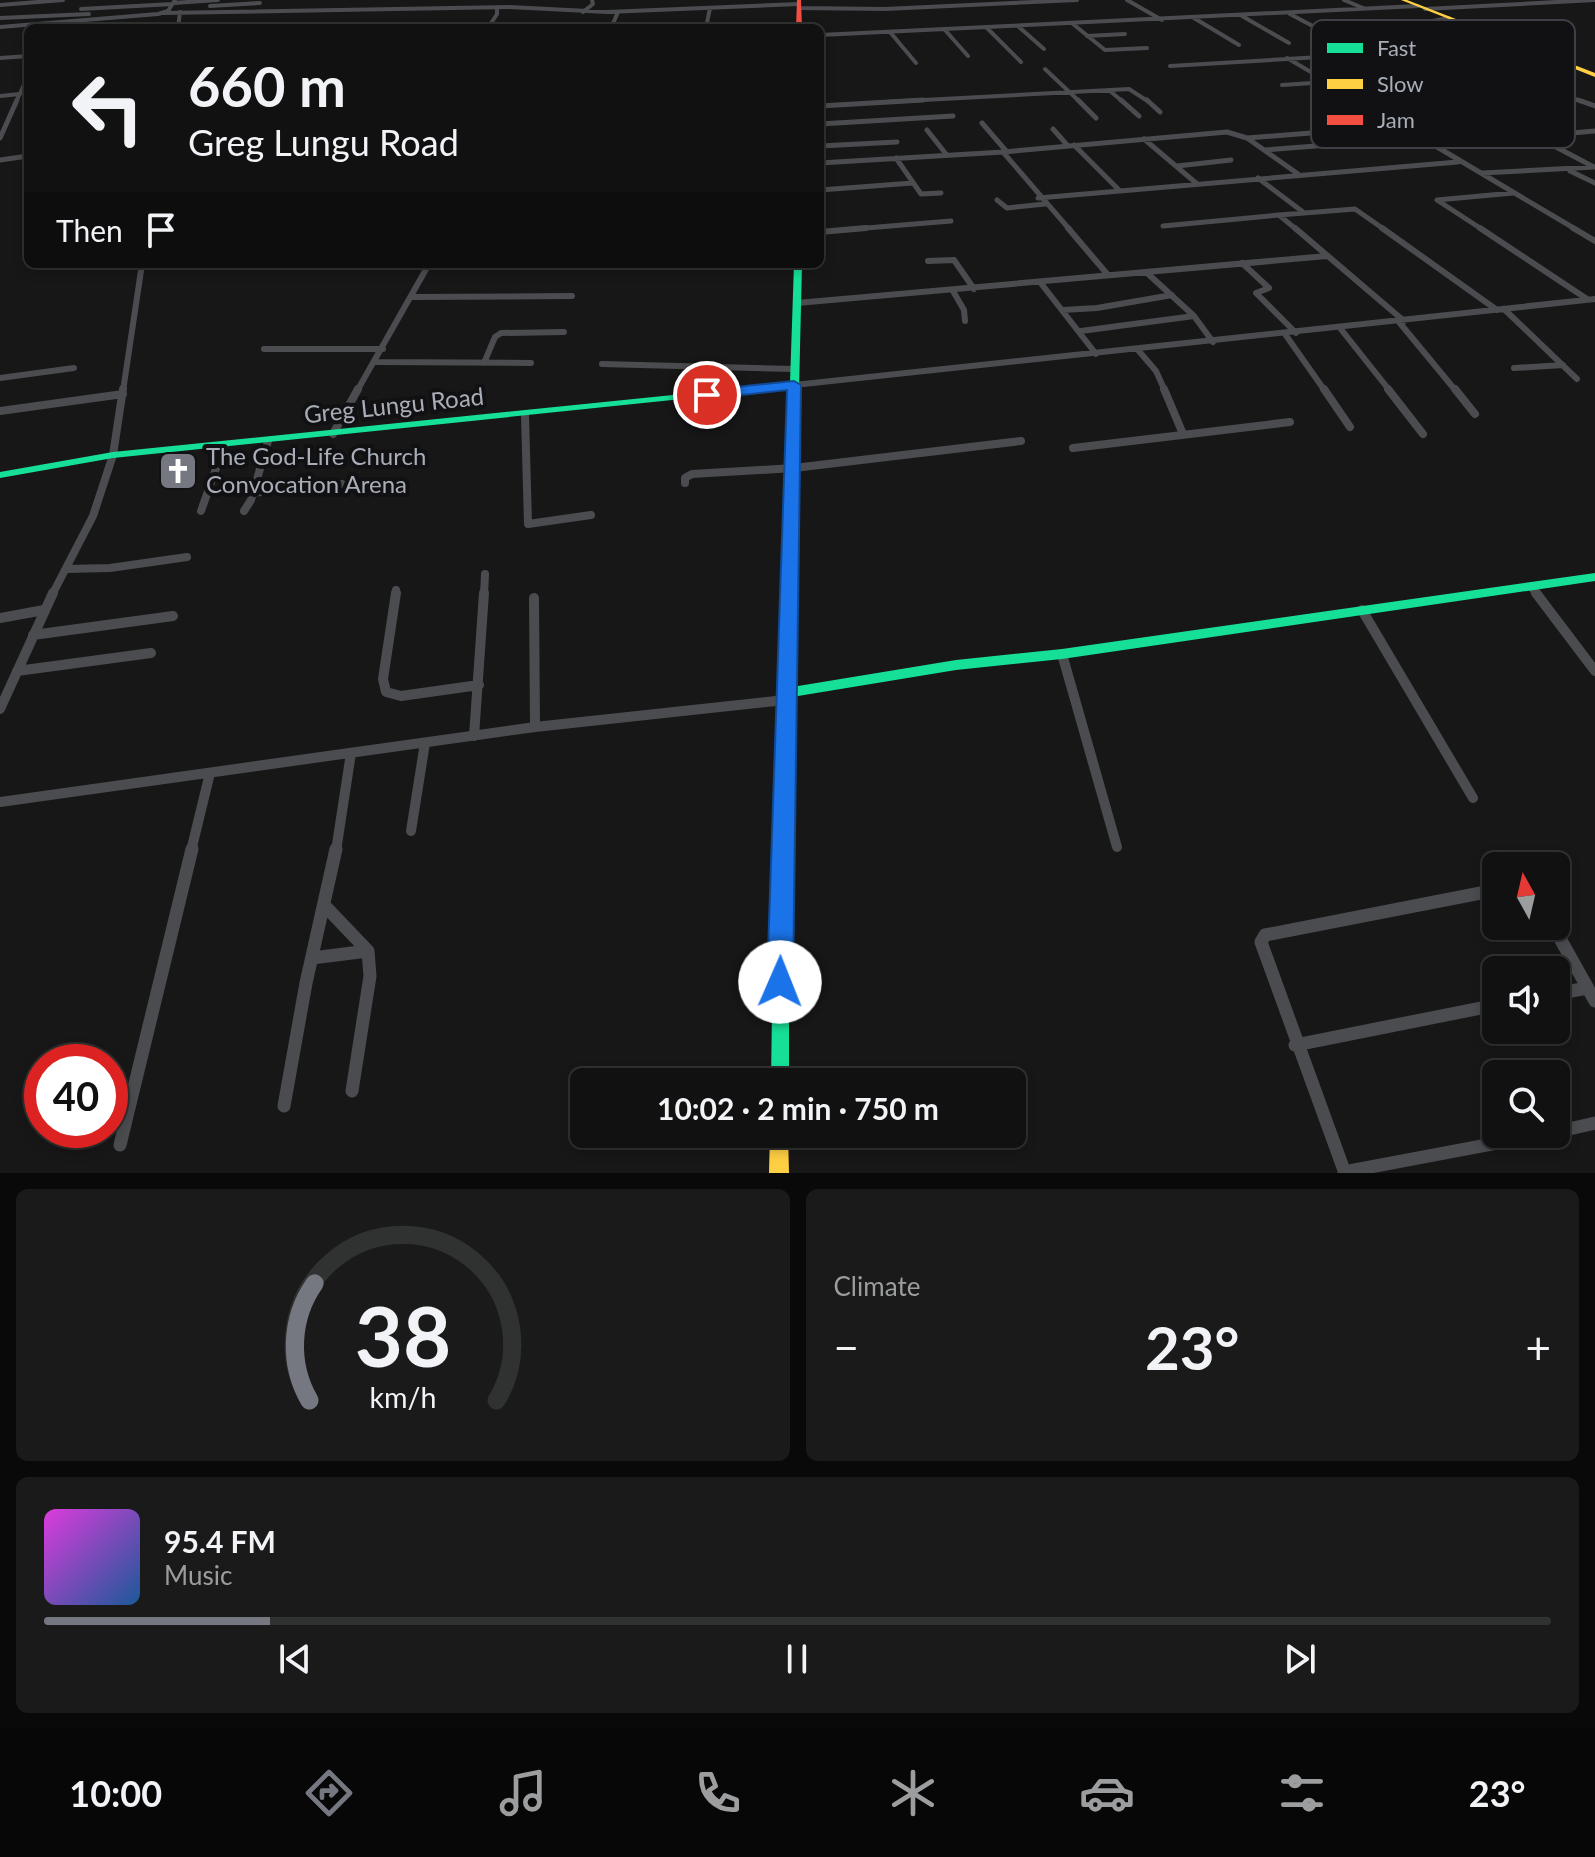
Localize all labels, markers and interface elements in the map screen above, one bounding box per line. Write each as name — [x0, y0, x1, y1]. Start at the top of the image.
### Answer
legend — [1311, 20, 1575, 148]
text: Fast — [1377, 34, 1416, 61]
text: 660 m — [188, 52, 346, 119]
icon: left — [56, 56, 160, 160]
text: Slow — [1377, 70, 1424, 97]
text: Jam — [1377, 106, 1415, 133]
text: Greg Lungu Road — [188, 120, 459, 164]
icon: arrive — [139, 208, 183, 252]
text: Then — [56, 212, 123, 248]
pin — [673, 361, 741, 429]
icon: arrive — [685, 373, 729, 417]
street label: Greg Lungu Road — [303, 381, 485, 428]
place label: The God-Life Church Convocation Arena — [206, 441, 426, 498]
church icon: The God-Life Church Convocation Arena — [157, 450, 199, 492]
north arrow — [1482, 852, 1570, 940]
map controls — [1482, 852, 1570, 1148]
position arrow — [738, 940, 822, 1024]
button: sound — [1482, 956, 1570, 1044]
speed limit sign: 40 — [24, 1044, 128, 1148]
button: search — [1482, 1060, 1570, 1148]
text: 10:02 · 2 min · 750 m — [657, 1090, 939, 1126]
text: Climate — [834, 1270, 920, 1302]
text: 38 — [355, 1285, 451, 1385]
text: 23° — [1145, 1311, 1240, 1383]
text: − — [834, 1321, 859, 1373]
text: + — [1525, 1321, 1551, 1373]
text: km/h — [369, 1380, 436, 1414]
text: 95.4 FM — [164, 1523, 276, 1559]
text: Music — [164, 1559, 232, 1591]
icon: previous — [273, 1637, 317, 1681]
icon: pause — [775, 1637, 819, 1681]
icon: next — [1278, 1637, 1322, 1681]
icon: directions — [301, 1765, 357, 1821]
icon: music — [495, 1765, 551, 1821]
icon: phone — [690, 1765, 746, 1821]
icon: climate — [885, 1765, 941, 1821]
icon: car — [1079, 1765, 1135, 1821]
icon: filters — [1274, 1765, 1330, 1821]
text: 10:00 — [69, 1771, 162, 1815]
text: 23° — [1469, 1771, 1526, 1815]

